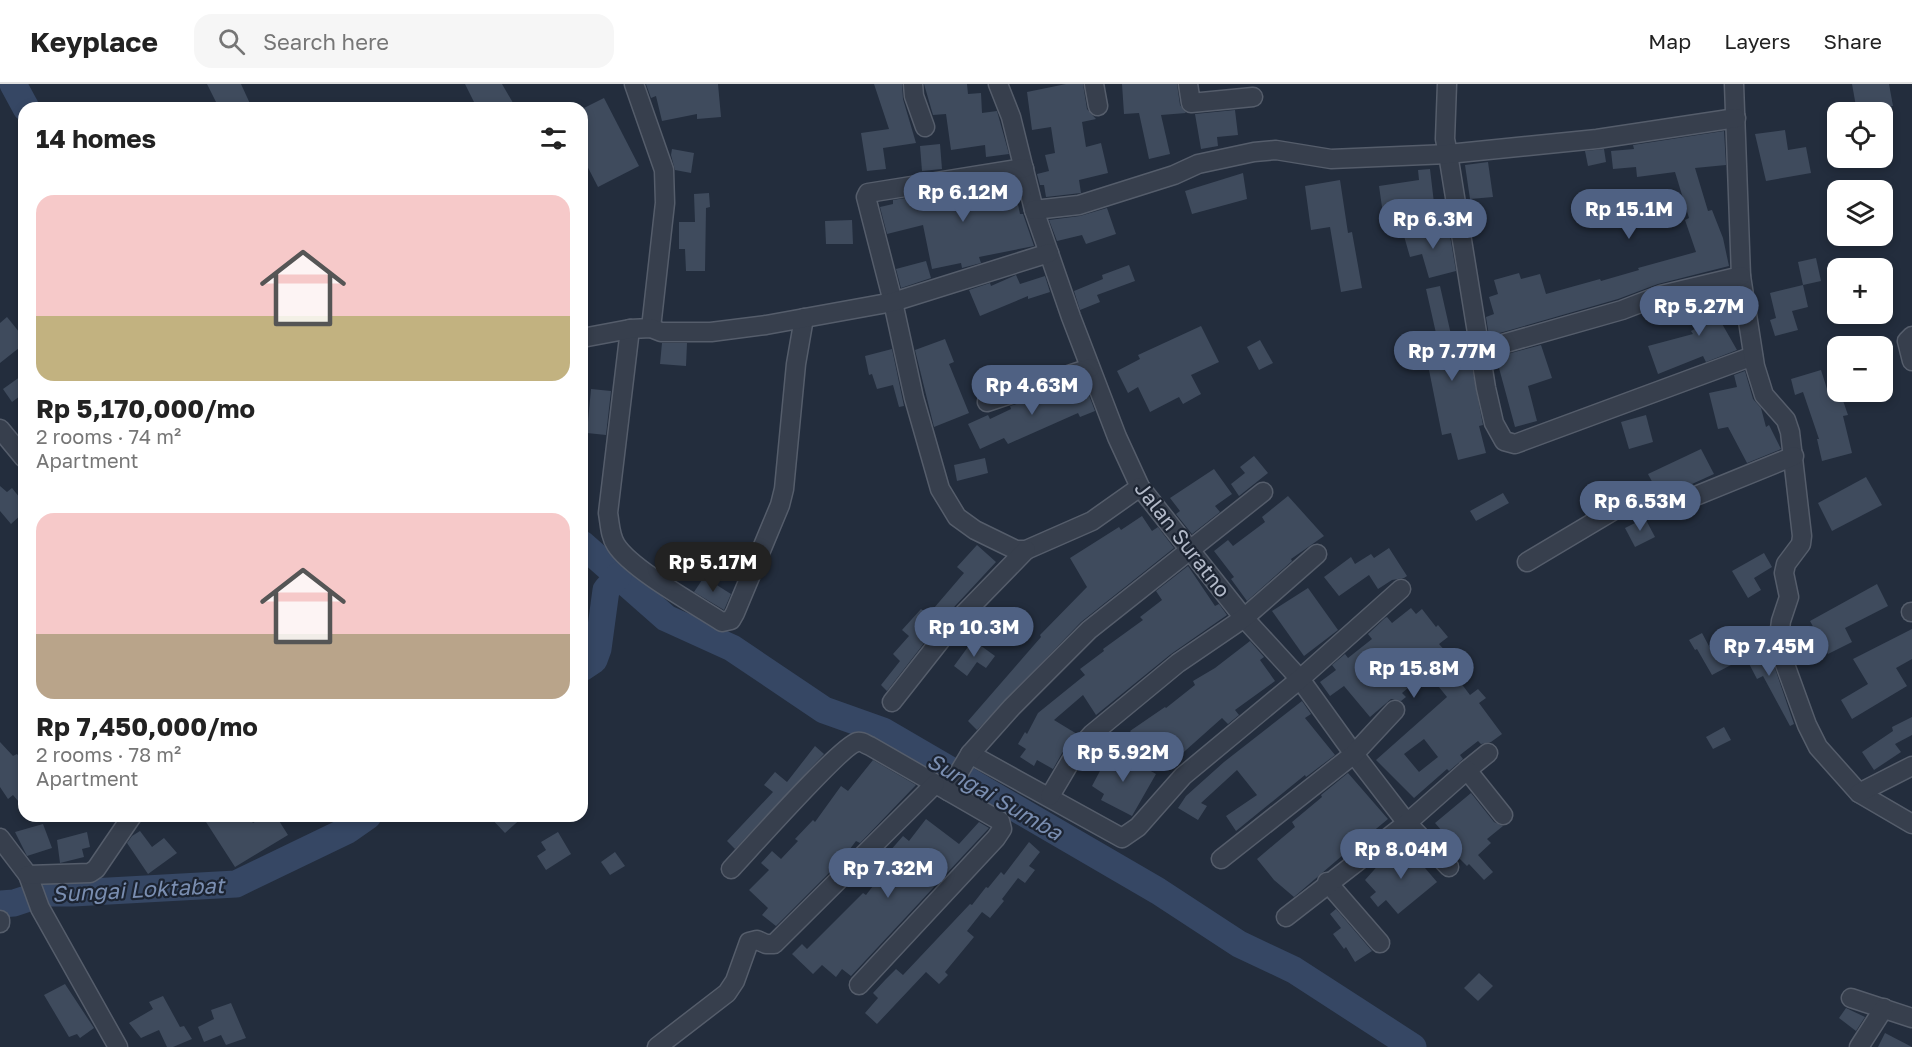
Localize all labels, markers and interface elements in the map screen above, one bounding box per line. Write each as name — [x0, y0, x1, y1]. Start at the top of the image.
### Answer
search box — [194, 14, 614, 68]
text: Keyplace — [30, 25, 158, 58]
icon: search — [215, 25, 248, 58]
text: Search here — [263, 28, 389, 55]
text: Map — [1648, 28, 1691, 54]
text: Layers — [1724, 28, 1791, 54]
text: Share — [1824, 28, 1882, 54]
map controls — [1827, 102, 1893, 402]
button: locate — [1827, 102, 1893, 168]
icon: filters — [537, 122, 570, 155]
text: 14 homes — [36, 123, 156, 154]
pin: Rp 6.12M — [901, 172, 1025, 223]
text: Rp 6.12M — [918, 179, 1008, 203]
button: layers — [1827, 180, 1893, 246]
pin: Rp 15.1M — [1567, 189, 1691, 240]
text: Rp 15.1M — [1585, 196, 1673, 220]
pin: Rp 6.3M — [1378, 199, 1488, 250]
text: Rp 6.3M — [1393, 206, 1473, 230]
icon: home — [249, 234, 357, 342]
button: + — [1827, 258, 1893, 324]
pin: Rp 5.27M — [1637, 286, 1761, 337]
text: Rp 5.27M — [1654, 293, 1744, 317]
pin: Rp 7.77M — [1390, 331, 1514, 382]
button: − — [1827, 336, 1893, 402]
text: Rp 7.77M — [1408, 338, 1496, 362]
pin: Rp 4.63M — [970, 365, 1094, 416]
text: Rp 4.63M — [986, 372, 1078, 396]
text: Rp 5,170,000/mo — [36, 393, 255, 424]
text: 2 rooms · 74 m² — [36, 424, 181, 448]
text: Apartment — [36, 448, 139, 472]
street label: Jalan Suratno — [1130, 476, 1236, 602]
pin: Rp 6.53M — [1578, 481, 1702, 532]
text: Rp 6.53M — [1594, 488, 1686, 512]
pin: Rp 5.17M — [651, 542, 775, 593]
text: Rp 5.17M — [669, 549, 757, 573]
icon: home — [249, 552, 357, 660]
pin: Rp 10.3M — [912, 607, 1036, 658]
text: Rp 10.3M — [929, 614, 1019, 638]
pin: Rp 7.45M — [1707, 626, 1831, 677]
text: Rp 7.45M — [1724, 633, 1815, 657]
pin: Rp 15.8M — [1352, 648, 1476, 699]
text: Rp 15.8M — [1369, 655, 1459, 679]
text: Rp 7,450,000/mo — [36, 711, 258, 742]
pin: Rp 5.92M — [1061, 732, 1185, 783]
text: Rp 5.92M — [1077, 739, 1169, 763]
text: 2 rooms · 78 m² — [36, 742, 181, 766]
water label: Sungai Sumba — [923, 747, 1069, 846]
text: Apartment — [36, 766, 139, 790]
pin: Rp 8.04M — [1339, 829, 1463, 880]
text: Rp 8.04M — [1354, 836, 1448, 860]
pin: Rp 7.32M — [826, 848, 950, 899]
text: Rp 7.32M — [843, 855, 933, 879]
water label: Sungai Loktabat — [51, 871, 227, 907]

